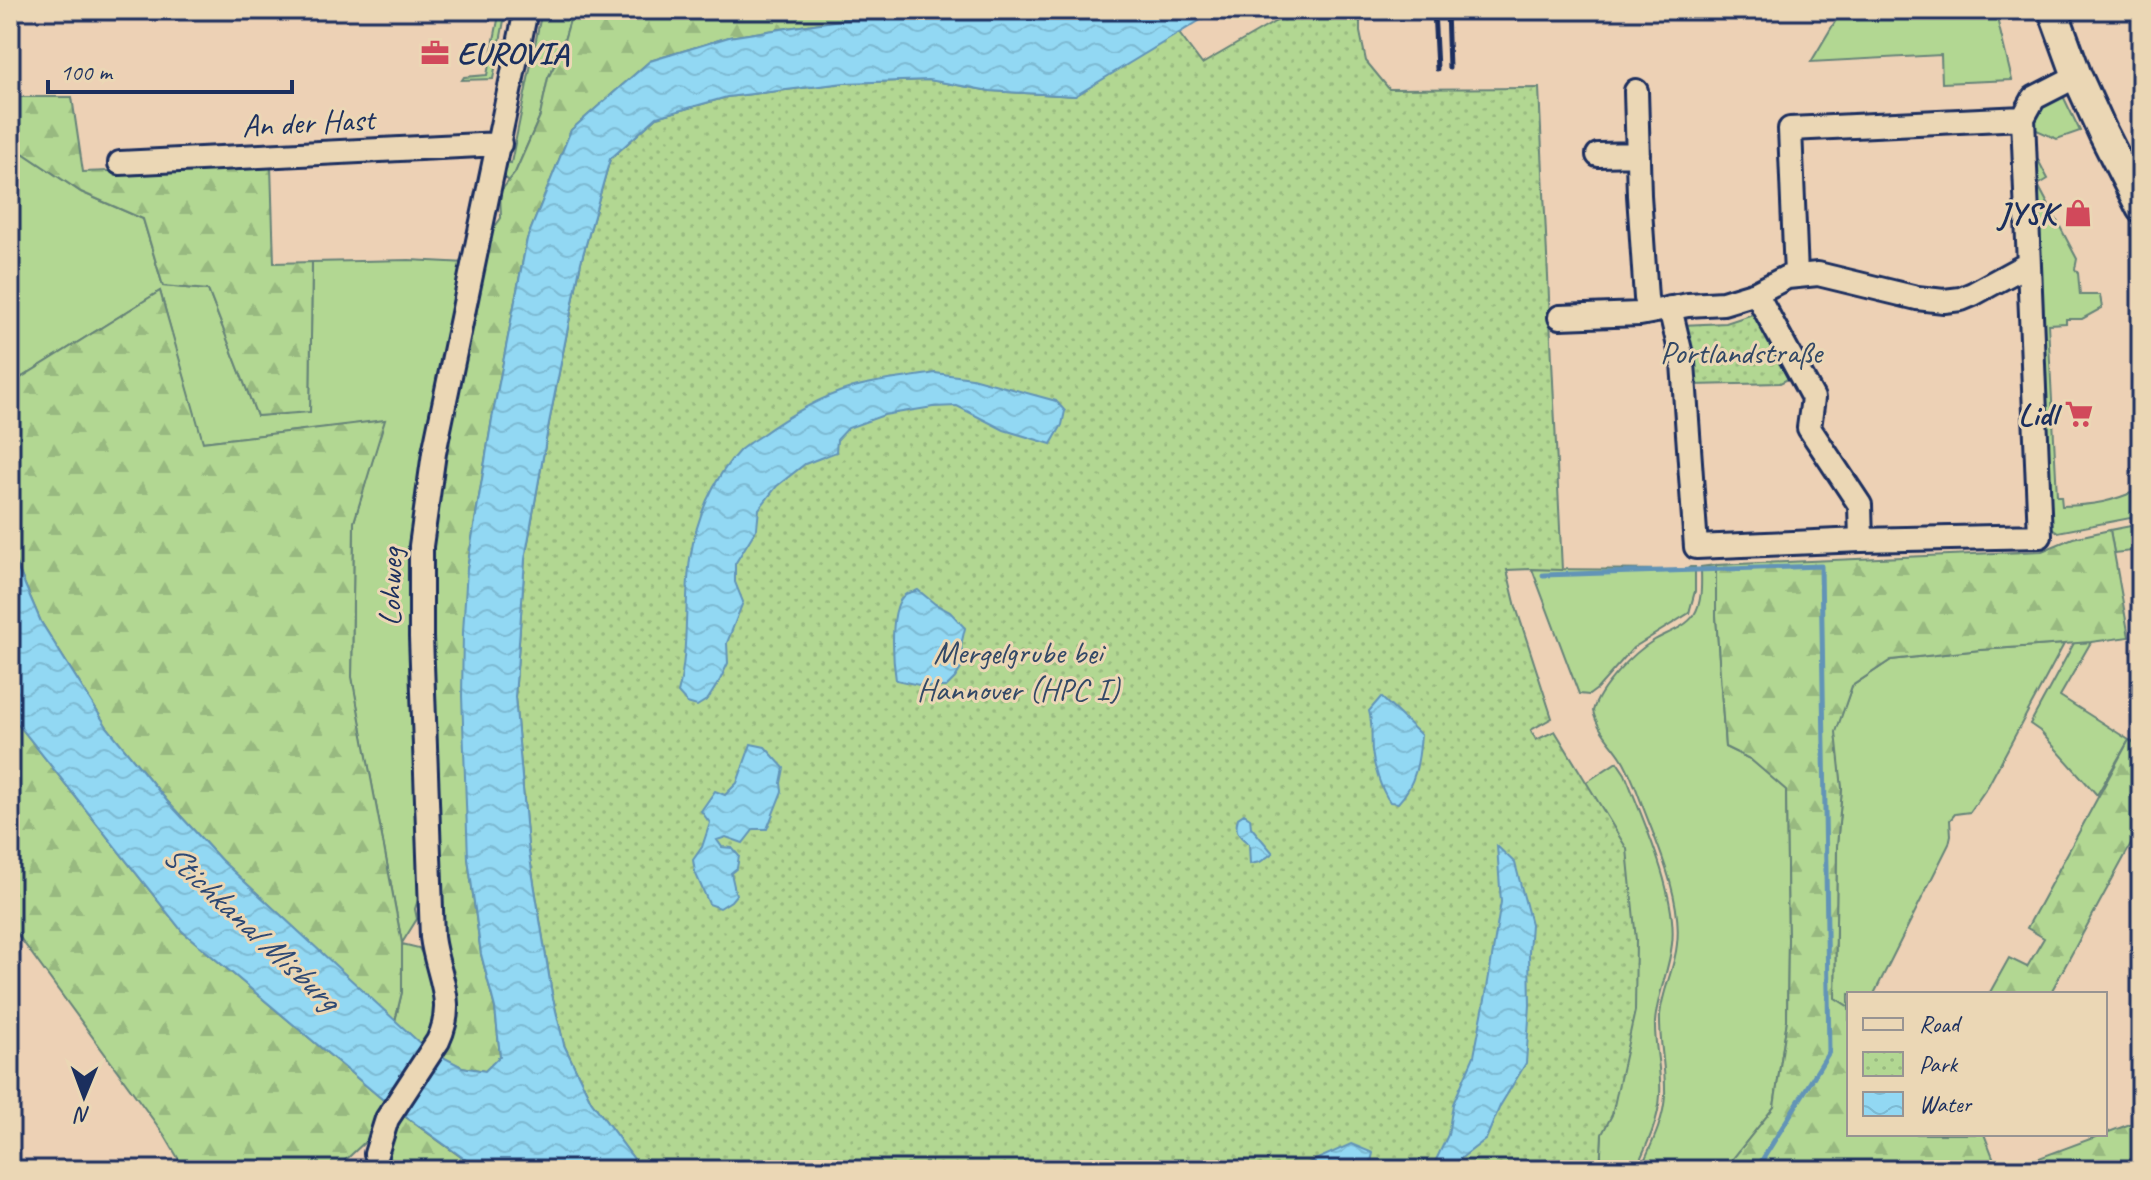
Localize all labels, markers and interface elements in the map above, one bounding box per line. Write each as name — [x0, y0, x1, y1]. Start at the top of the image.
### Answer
place label: EUROVIA — [457, 33, 570, 74]
office icon: EUROVIA — [420, 38, 450, 68]
scale bar — [48, 44, 292, 94]
text: 100 m — [60, 57, 114, 87]
street label: An der Hast — [241, 98, 379, 146]
place label: JYSK — [1996, 193, 2063, 234]
shop icon: JYSK — [2063, 198, 2093, 228]
park label: Portlandstraße — [1660, 332, 1824, 373]
place label: Lidl — [2018, 394, 2063, 435]
supermarket icon: Lidl — [2064, 399, 2094, 429]
street label: Lohweg — [369, 546, 412, 626]
park label: Mergelgrube bei Hannover (HPC I) — [917, 632, 1121, 710]
water label: Stichkanal Misburg — [154, 834, 352, 1022]
legend — [1847, 992, 2107, 1136]
text: Road — [1919, 1009, 1963, 1039]
text: Park — [1919, 1049, 1959, 1079]
north arrow — [44, 1056, 124, 1136]
text: Water — [1919, 1089, 1974, 1119]
text: N — [73, 1101, 91, 1129]

